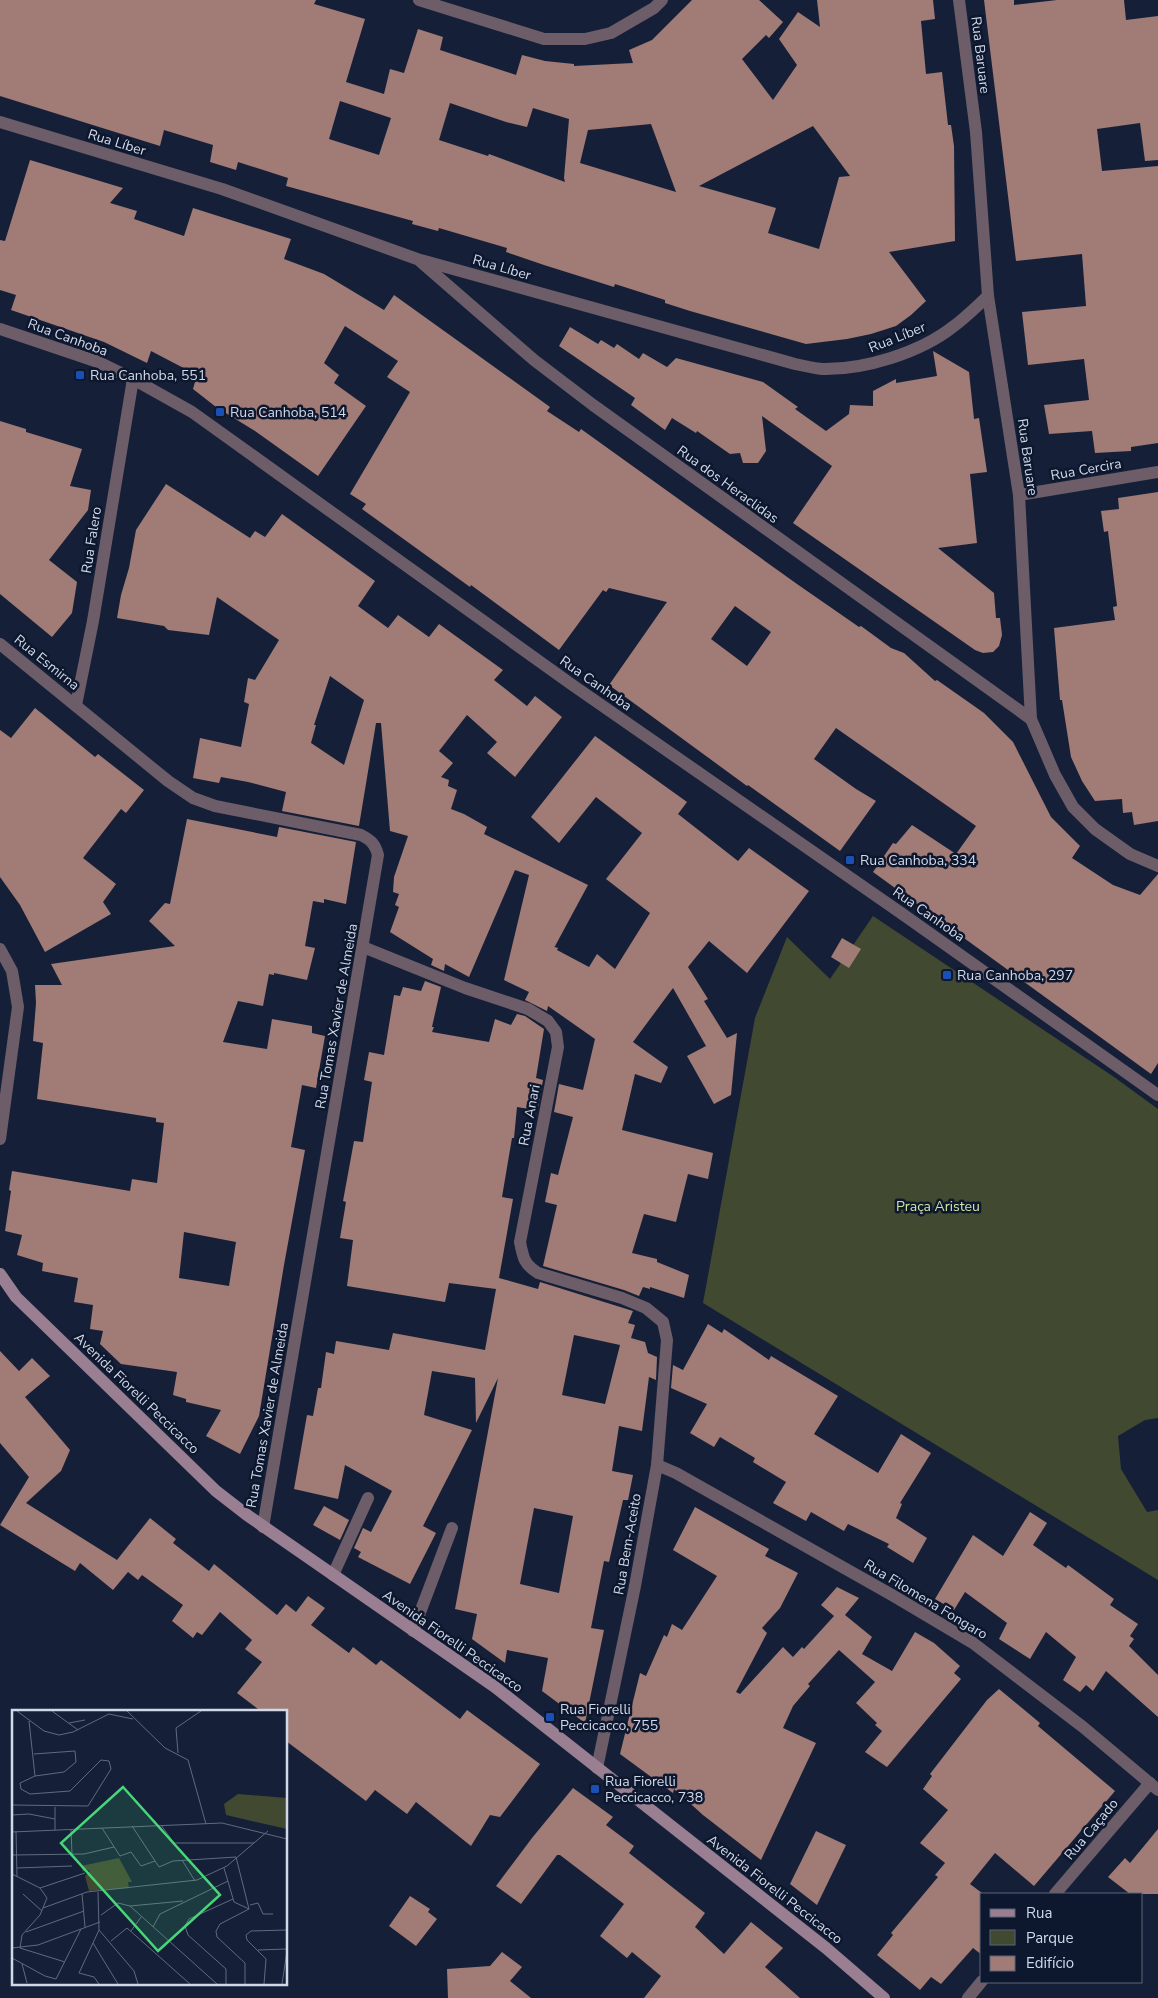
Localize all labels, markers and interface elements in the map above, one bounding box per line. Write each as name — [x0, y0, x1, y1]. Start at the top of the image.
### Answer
street label: Rua Baruare — [966, 15, 995, 95]
street label: Rua Líber — [85, 125, 148, 160]
street label: Rua Líber — [470, 250, 533, 285]
street label: Rua Canhoba — [25, 314, 111, 361]
street label: Rua Líber — [866, 317, 929, 357]
place label: Rua Canhoba, 551 — [90, 366, 206, 385]
marker: Rua Canhoba, 551 — [74, 369, 86, 381]
place label: Rua Canhoba, 514 — [230, 403, 346, 422]
marker: Rua Canhoba, 514 — [214, 406, 226, 418]
street label: Rua Baruare — [1013, 417, 1042, 497]
street label: Rua dos Heraclidas — [673, 441, 783, 528]
street label: Rua Cercira — [1049, 454, 1123, 485]
street label: Rua Falero — [77, 505, 106, 575]
street label: Rua Esmirna — [10, 630, 83, 695]
street label: Rua Canhoba — [556, 652, 636, 715]
place label: Rua Canhoba, 334 — [860, 851, 976, 870]
marker: Rua Canhoba, 334 — [844, 854, 856, 866]
street label: Rua Canhoba — [889, 883, 969, 946]
street label: Rua Tomas Xavier de Almeida — [311, 922, 362, 1110]
place label: Rua Canhoba, 297 — [957, 966, 1073, 985]
marker: Rua Canhoba, 297 — [941, 969, 953, 981]
street label: Rua Anari — [514, 1083, 545, 1147]
park label: Praça Aristeu — [896, 1197, 980, 1216]
street label: Rua Tomas Xavier de Almeida — [242, 1321, 293, 1509]
street label: Avenida Fiorelli Peccicacco — [70, 1328, 204, 1458]
street label: Rua Bem-Aceito — [609, 1492, 646, 1596]
street label: Rua Filomena Fongaro — [860, 1555, 991, 1644]
street label: Avenida Fiorelli Peccicacco — [379, 1586, 527, 1697]
place label: Rua Fiorelli Peccicacco, 755 — [560, 1700, 658, 1735]
inset map — [12, 1710, 288, 1986]
marker: Rua Fiorelli Peccicacco, 755 — [544, 1711, 556, 1723]
place label: Rua Fiorelli Peccicacco, 738 — [605, 1772, 703, 1807]
marker: Rua Fiorelli Peccicacco, 738 — [589, 1783, 601, 1795]
street label: Rua Caçado — [1060, 1794, 1123, 1864]
street label: Avenida Fiorelli Peccicacco — [703, 1830, 847, 1949]
legend — [980, 1893, 1143, 1983]
text: Rua — [1026, 1903, 1052, 1923]
text: Parque — [1026, 1928, 1074, 1948]
text: Edifício — [1026, 1953, 1074, 1973]

